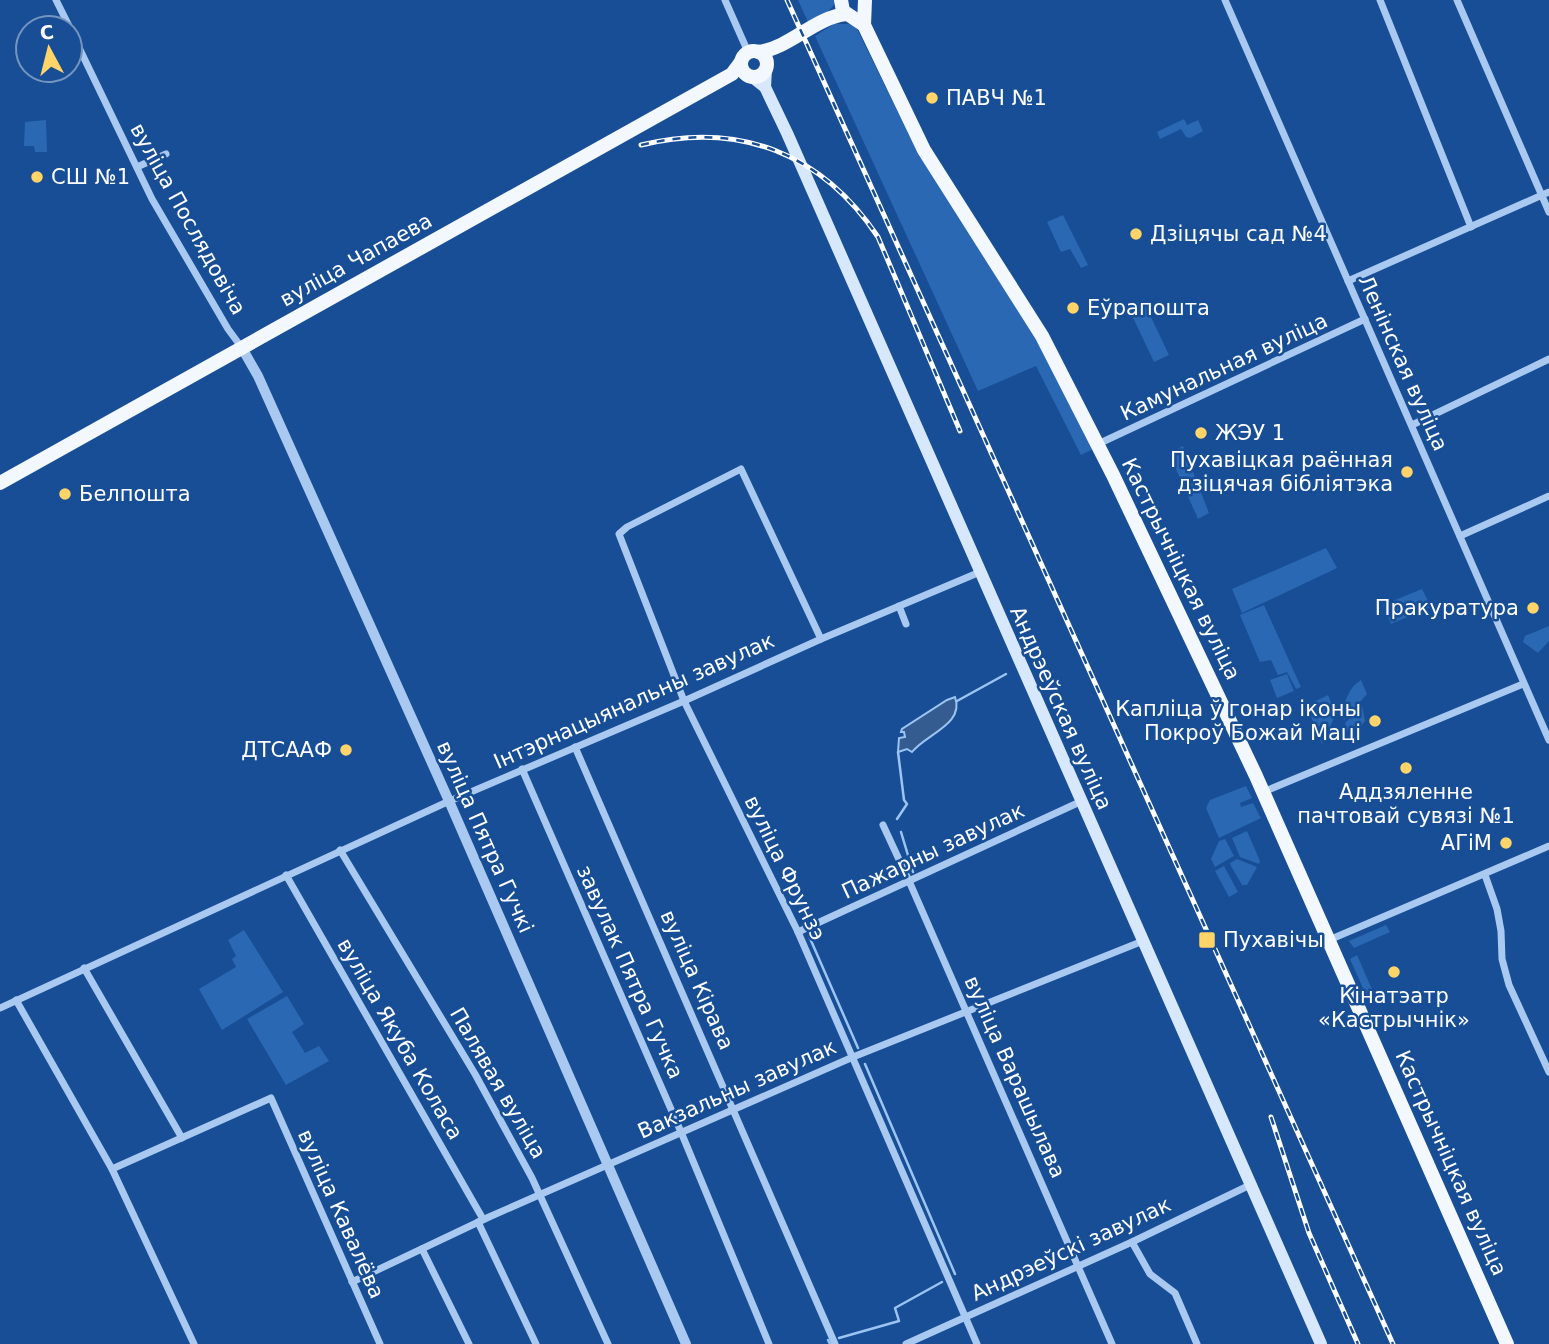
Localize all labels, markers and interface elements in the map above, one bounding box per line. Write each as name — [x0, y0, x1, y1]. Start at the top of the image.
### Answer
north arrow — [14, 14, 84, 84]
text: С — [39, 20, 55, 44]
place label: ПАВЧ №1 — [946, 86, 1047, 110]
marker: ПАВЧ №1 — [924, 90, 940, 106]
street label: вуліца Послядовіча — [125, 119, 251, 319]
place label: СШ №1 — [51, 165, 130, 189]
marker: СШ №1 — [29, 169, 45, 185]
street label: вуліца Чапаева — [276, 208, 436, 312]
place label: Дзіцячы сад №4 — [1150, 222, 1327, 246]
marker: Дзіцячы сад №4 — [1128, 226, 1144, 242]
street label: Ленінская вуліца — [1353, 271, 1453, 455]
place label: Еўрапошта — [1087, 296, 1210, 320]
marker: Еўрапошта — [1065, 300, 1081, 316]
street label: Камунальная вуліца — [1117, 308, 1331, 426]
place label: ЖЭУ 1 — [1215, 421, 1285, 445]
marker: ЖЭУ 1 — [1193, 425, 1209, 441]
place label: Пухавіцкая раённая дзіцячая бібліятэка — [1170, 448, 1393, 496]
street label: Кастрычніцкая вуліца — [1117, 454, 1245, 684]
marker: Пухавіцкая раённая дзіцячая бібліятэка — [1399, 464, 1415, 480]
place label: Белпошта — [79, 482, 191, 506]
marker: Белпошта — [57, 486, 73, 502]
place label: Пракуратура — [1375, 596, 1519, 620]
marker: Пракуратура — [1525, 600, 1541, 616]
street label: Андрэеўская вуліца — [1005, 602, 1117, 814]
street label: Інтэрнацыянальны завулак — [490, 628, 778, 774]
place label: Капліца ў гонар іконы Покроў Божай Маці — [1115, 697, 1361, 745]
marker: Капліца ў гонар іконы Покроў Божай Маці — [1367, 713, 1383, 729]
street label: вуліца Пятра Гучкі — [432, 737, 538, 937]
place label: ДТСААФ — [241, 738, 332, 762]
marker: ДТСААФ — [338, 742, 354, 758]
marker: Аддзяленне пачтовай сувязі №1 — [1398, 760, 1414, 776]
place label: Аддзяленне пачтовай сувязі №1 — [1297, 780, 1515, 828]
street label: вуліца Фрунзэ — [740, 792, 830, 944]
street label: Пажарны завулак — [838, 798, 1028, 904]
place label: АГіМ — [1441, 831, 1492, 855]
marker: АГіМ — [1498, 835, 1514, 851]
street label: завулак Пятра Гучка — [572, 862, 688, 1082]
street label: вуліца Кірава — [656, 907, 738, 1053]
place label: Пухавічы — [1223, 928, 1324, 952]
marker: Пухавічы — [1197, 930, 1217, 950]
street label: вуліца Якуба Коласа — [332, 934, 468, 1144]
marker: Кінатэатр «Кастрычнік» — [1386, 964, 1402, 980]
street label: вуліца Варашылава — [960, 972, 1070, 1182]
place label: Кінатэатр «Кастрычнік» — [1318, 984, 1470, 1032]
street label: Палявая вуліца — [445, 1003, 551, 1163]
street label: Вакзальны завулак — [634, 1034, 840, 1144]
street label: Кастрычніцкая вуліца — [1390, 1047, 1512, 1279]
street label: вуліца Кавалёва — [293, 1126, 389, 1302]
street label: Андрэеўскі завулак — [967, 1192, 1175, 1306]

